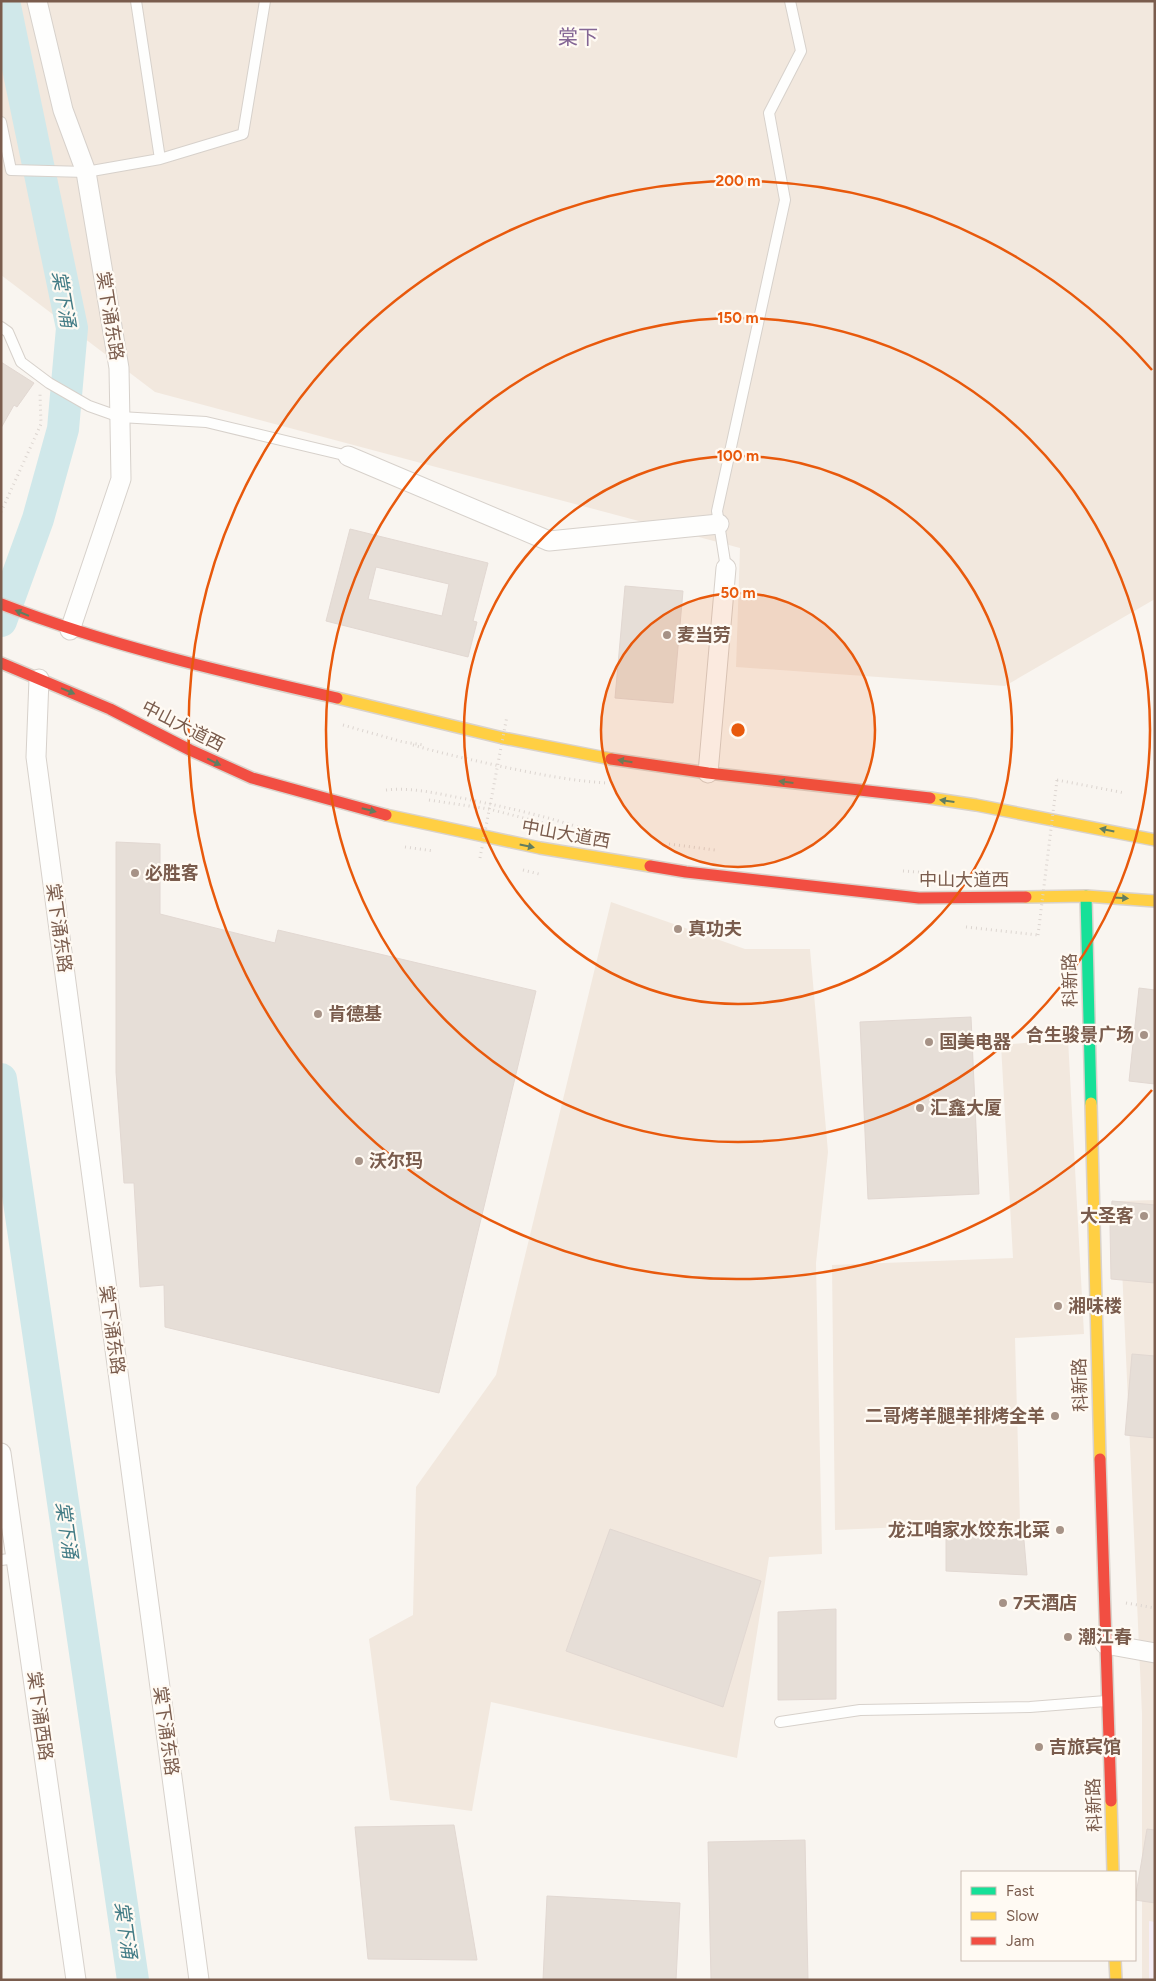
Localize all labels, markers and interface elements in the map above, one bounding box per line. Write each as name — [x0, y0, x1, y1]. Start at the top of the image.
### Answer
district label: 棠下 — [558, 25, 598, 49]
text: 200 m — [716, 172, 760, 190]
water label: 棠下涌 — [47, 269, 80, 331]
street label: 棠下涌东路 — [92, 270, 128, 362]
text: 150 m — [717, 309, 759, 327]
text: 100 m — [717, 447, 759, 465]
text: 50 m — [720, 584, 756, 602]
one-way arrow — [14, 609, 29, 617]
place label: 麦当劳 — [677, 624, 731, 646]
marker: 麦当劳 — [661, 629, 673, 641]
one-way arrow — [61, 688, 75, 696]
street label: 中山大道西 — [138, 696, 228, 756]
centre of rings — [729, 721, 747, 739]
one-way arrow — [616, 757, 632, 765]
one-way arrow — [207, 758, 221, 766]
one-way arrow — [777, 778, 793, 786]
one-way arrow — [939, 796, 955, 804]
one-way arrow — [361, 806, 376, 814]
street label: 中山大道西 — [520, 815, 612, 853]
one-way arrow — [1098, 826, 1114, 834]
one-way arrow — [520, 842, 536, 850]
place label: 必胜客 — [145, 862, 199, 884]
marker: 必胜客 — [129, 867, 141, 879]
street label: 中山大道西 — [919, 869, 1009, 891]
street label: 棠下涌东路 — [42, 882, 76, 974]
one-way arrow — [1113, 895, 1129, 903]
place label: 真功夫 — [688, 918, 742, 940]
marker: 真功夫 — [672, 923, 684, 935]
street label: 科新路 — [1059, 953, 1081, 1007]
place label: 肯德基 — [328, 1003, 382, 1025]
marker: 肯德基 — [312, 1008, 324, 1020]
place label: 合生骏景广场 — [1026, 1024, 1134, 1046]
marker: 合生骏景广场 — [1138, 1029, 1150, 1041]
place label: 国美电器 — [939, 1031, 1011, 1053]
marker: 国美电器 — [923, 1036, 935, 1048]
place label: 汇鑫大厦 — [930, 1097, 1002, 1119]
marker: 汇鑫大厦 — [914, 1102, 926, 1114]
place label: 沃尔玛 — [369, 1150, 423, 1172]
marker: 沃尔玛 — [353, 1155, 365, 1167]
place label: 大圣客 — [1080, 1205, 1134, 1227]
marker: 大圣客 — [1138, 1210, 1150, 1222]
street label: 棠下涌东路 — [95, 1284, 129, 1376]
place label: 湘味楼 — [1068, 1295, 1122, 1317]
marker: 湘味楼 — [1052, 1300, 1064, 1312]
street label: 科新路 — [1068, 1358, 1092, 1412]
place label: 二哥烤羊腿羊排烤全羊 — [865, 1405, 1045, 1427]
marker: 二哥烤羊腿羊排烤全羊 — [1049, 1410, 1061, 1422]
water label: 棠下涌 — [51, 1500, 82, 1562]
place label: 龙江咱家水饺东北菜 — [888, 1519, 1050, 1541]
marker: 龙江咱家水饺东北菜 — [1054, 1524, 1066, 1536]
place label: 7天酒店 — [1013, 1592, 1077, 1614]
marker: 7天酒店 — [997, 1597, 1009, 1609]
place label: 潮江春 — [1078, 1626, 1132, 1648]
marker: 潮江春 — [1062, 1631, 1074, 1643]
street label: 棠下涌西路 — [23, 1670, 57, 1762]
street label: 棠下涌东路 — [149, 1685, 183, 1777]
place label: 吉旅宾馆 — [1049, 1736, 1121, 1758]
marker: 吉旅宾馆 — [1033, 1741, 1045, 1753]
street label: 科新路 — [1082, 1778, 1106, 1832]
legend — [961, 1871, 1136, 1961]
text: Fast — [1006, 1882, 1035, 1900]
water label: 棠下涌 — [110, 1900, 141, 1962]
text: Slow — [1006, 1907, 1039, 1925]
text: Jam — [1006, 1932, 1034, 1950]

